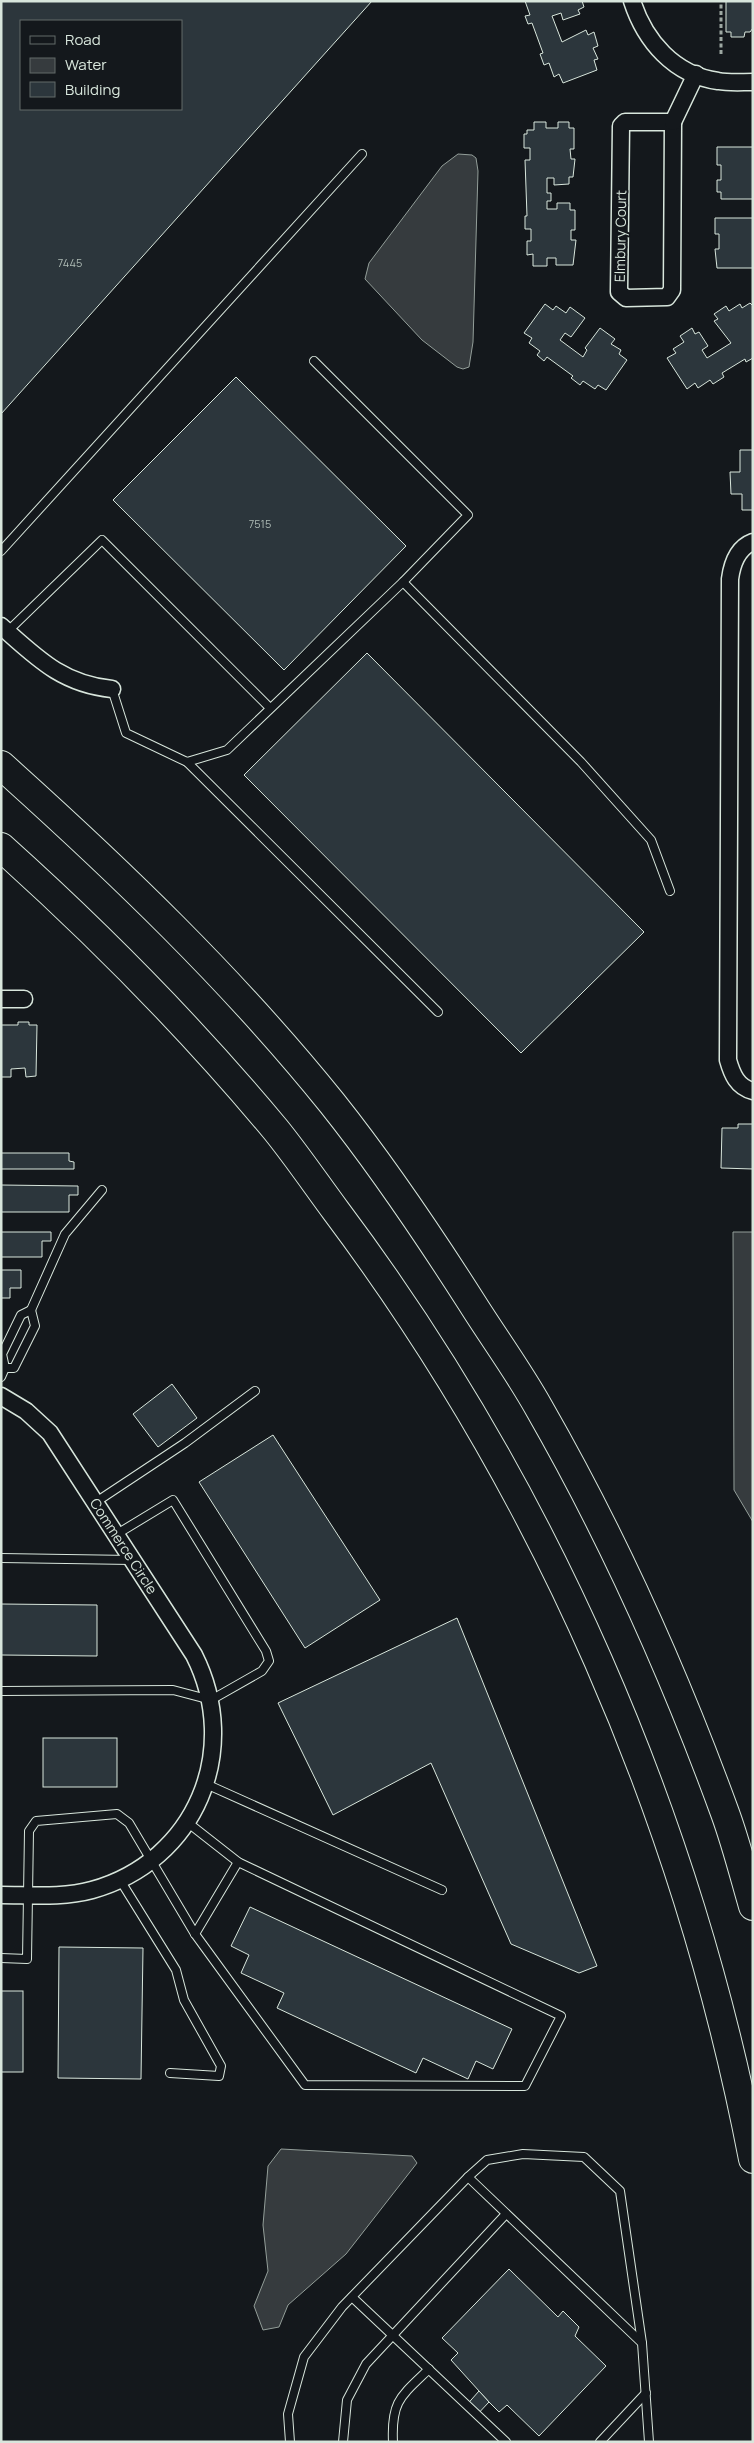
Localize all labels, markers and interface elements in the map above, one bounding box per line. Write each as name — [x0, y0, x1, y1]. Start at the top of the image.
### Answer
legend — [20, 20, 182, 110]
text: Road — [65, 29, 101, 50]
text: Water — [65, 54, 107, 75]
text: Building — [65, 79, 120, 100]
street label: Elmbury Court — [610, 189, 630, 282]
house number: 7445 — [58, 255, 82, 270]
house number: 7515 — [249, 516, 271, 531]
street label: Commerce Circle — [86, 1494, 162, 1598]

